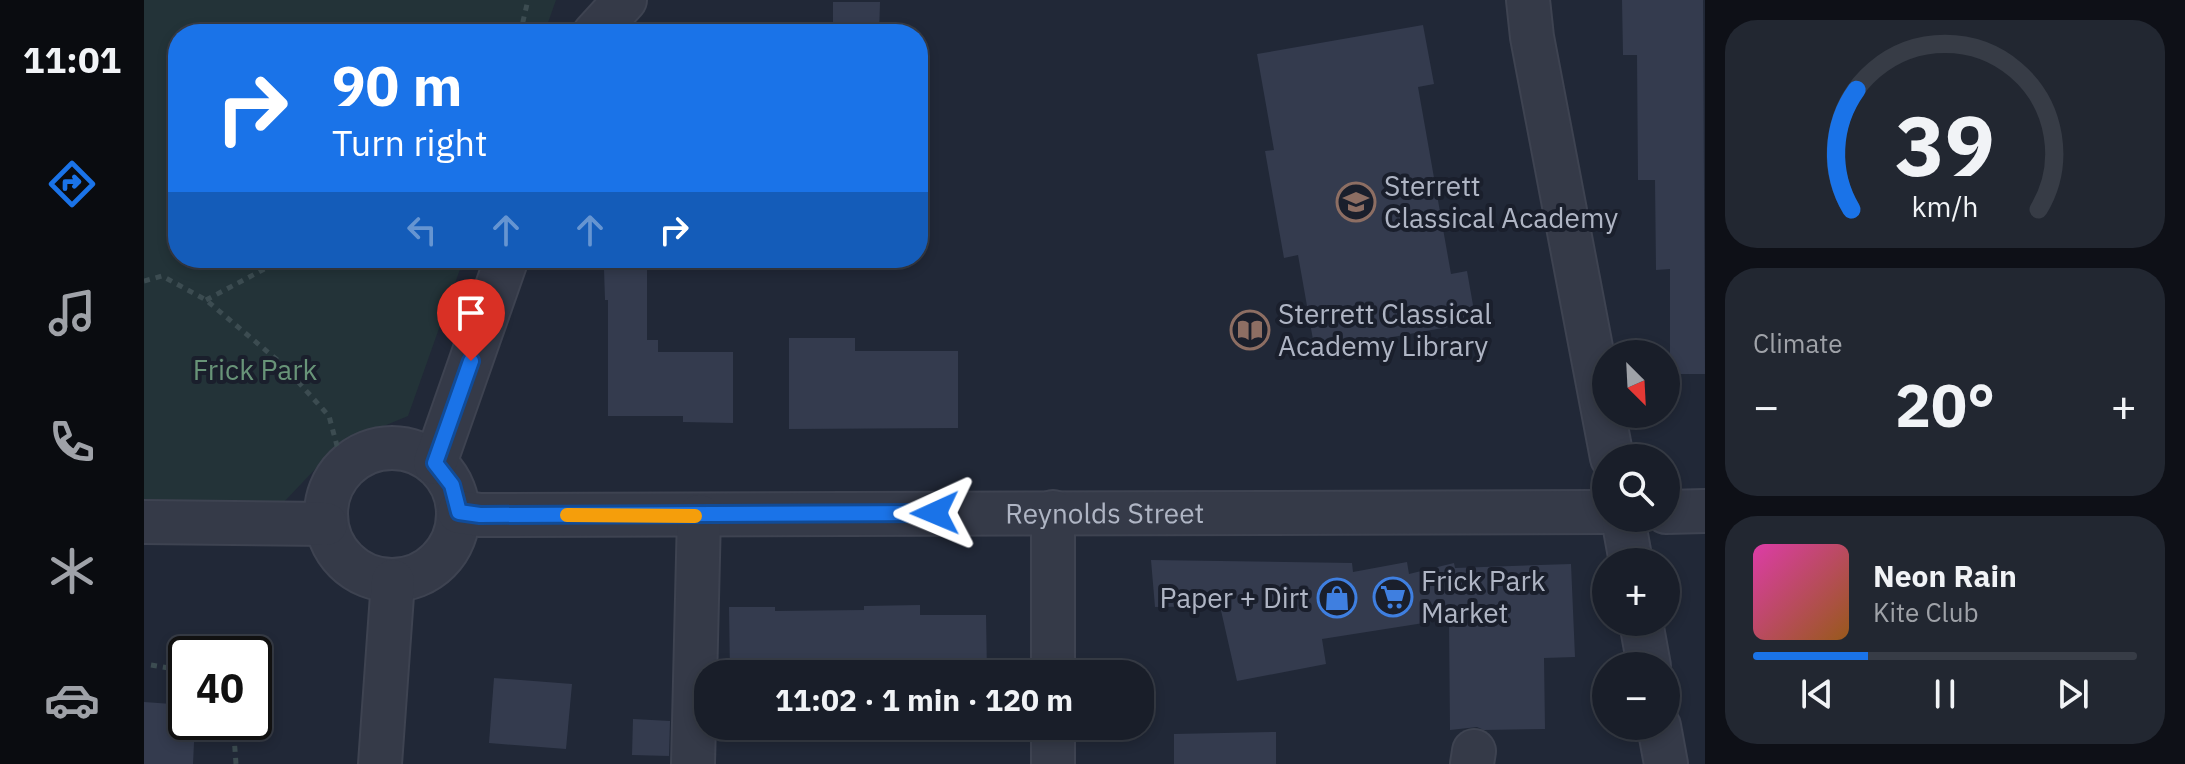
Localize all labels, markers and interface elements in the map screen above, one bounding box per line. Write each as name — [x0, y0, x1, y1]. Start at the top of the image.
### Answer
text: 11:01 — [23, 36, 121, 83]
text: 90 m — [332, 49, 462, 121]
icon: right — [200, 56, 304, 160]
text: 39 — [1895, 91, 1995, 199]
text: Turn right — [332, 119, 488, 166]
icon: directions — [44, 156, 100, 212]
place label: Sterrett Classical Academy — [1384, 167, 1618, 236]
school or university icon: Sterrett Classical Academy — [1335, 181, 1377, 223]
text: km/h — [1911, 188, 1979, 225]
icon: left — [400, 208, 444, 252]
icon: ahead — [484, 208, 528, 252]
icon: ahead — [568, 208, 612, 252]
icon: right — [652, 208, 696, 252]
pin — [437, 279, 505, 361]
icon: music — [44, 285, 100, 341]
icon: arrive — [449, 291, 493, 335]
place label: Sterrett Classical Academy Library — [1278, 295, 1492, 364]
library icon: Sterrett Classical Academy Library — [1229, 309, 1271, 351]
text: Climate — [1753, 326, 1843, 360]
north arrow — [1592, 340, 1680, 428]
map controls — [1592, 340, 1680, 740]
park label: Frick Park — [193, 351, 317, 388]
text: 20° — [1895, 365, 1995, 444]
text: − — [1753, 377, 1779, 434]
text: + — [2111, 377, 2137, 434]
icon: phone — [44, 414, 100, 470]
button: search — [1592, 444, 1680, 532]
position arrow — [893, 471, 977, 555]
street label: Reynolds Street — [1005, 494, 1204, 532]
icon: climate — [44, 543, 100, 599]
button: + — [1592, 548, 1680, 636]
text: Neon Rain — [1873, 556, 2017, 595]
place label: Frick Park Market — [1421, 562, 1546, 631]
supermarket icon: Frick Park Market — [1372, 576, 1414, 618]
shop icon: Paper + Dirt — [1316, 577, 1358, 619]
place label: Paper + Dirt — [1159, 579, 1309, 616]
text: Kite Club — [1873, 595, 1978, 629]
speed limit sign: 40 — [168, 636, 272, 740]
button: − — [1592, 652, 1680, 740]
icon: car — [44, 672, 100, 728]
icon: previous — [1795, 672, 1839, 716]
icon: pause — [1923, 672, 1967, 716]
icon: next — [2051, 672, 2095, 716]
text: 11:02 · 1 min · 120 m — [775, 680, 1073, 719]

